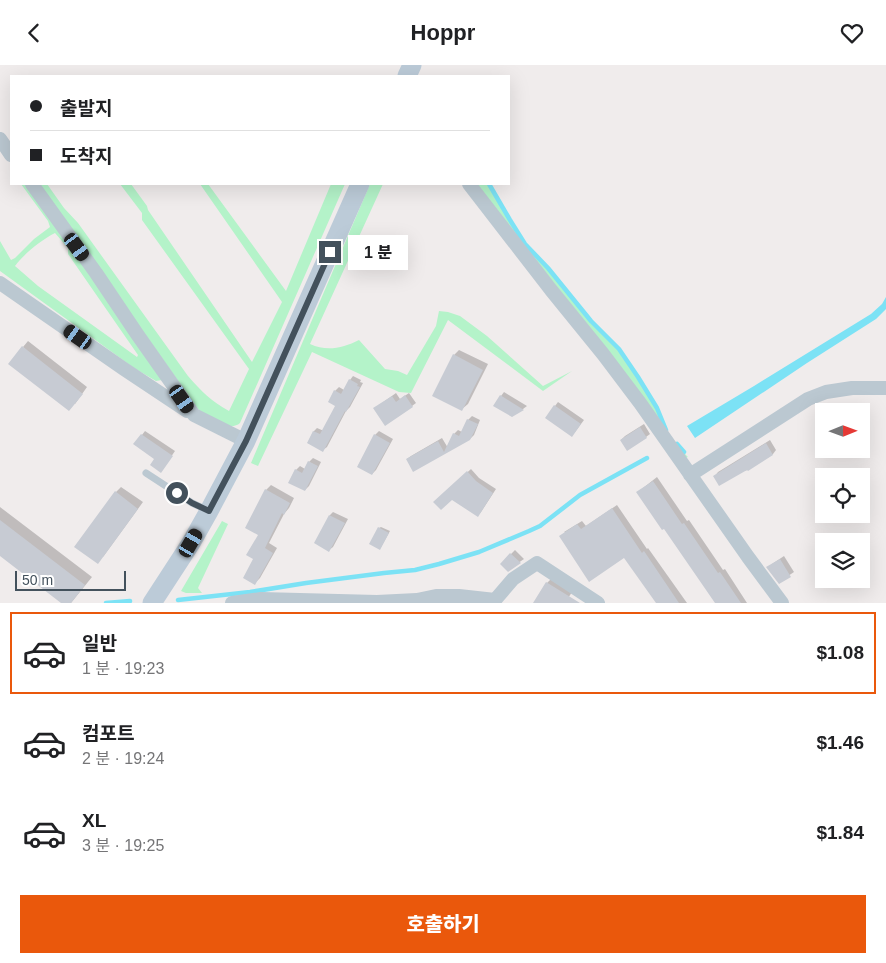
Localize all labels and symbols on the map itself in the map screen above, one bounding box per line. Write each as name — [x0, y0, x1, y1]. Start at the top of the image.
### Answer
car — [62, 230, 91, 264]
callout: 1 분 — [348, 235, 408, 269]
route end — [319, 241, 341, 263]
car — [61, 322, 94, 352]
car — [167, 382, 196, 416]
north arrow — [815, 403, 870, 457]
route start — [166, 482, 188, 504]
car — [177, 526, 204, 560]
scale bar — [15, 568, 126, 591]

